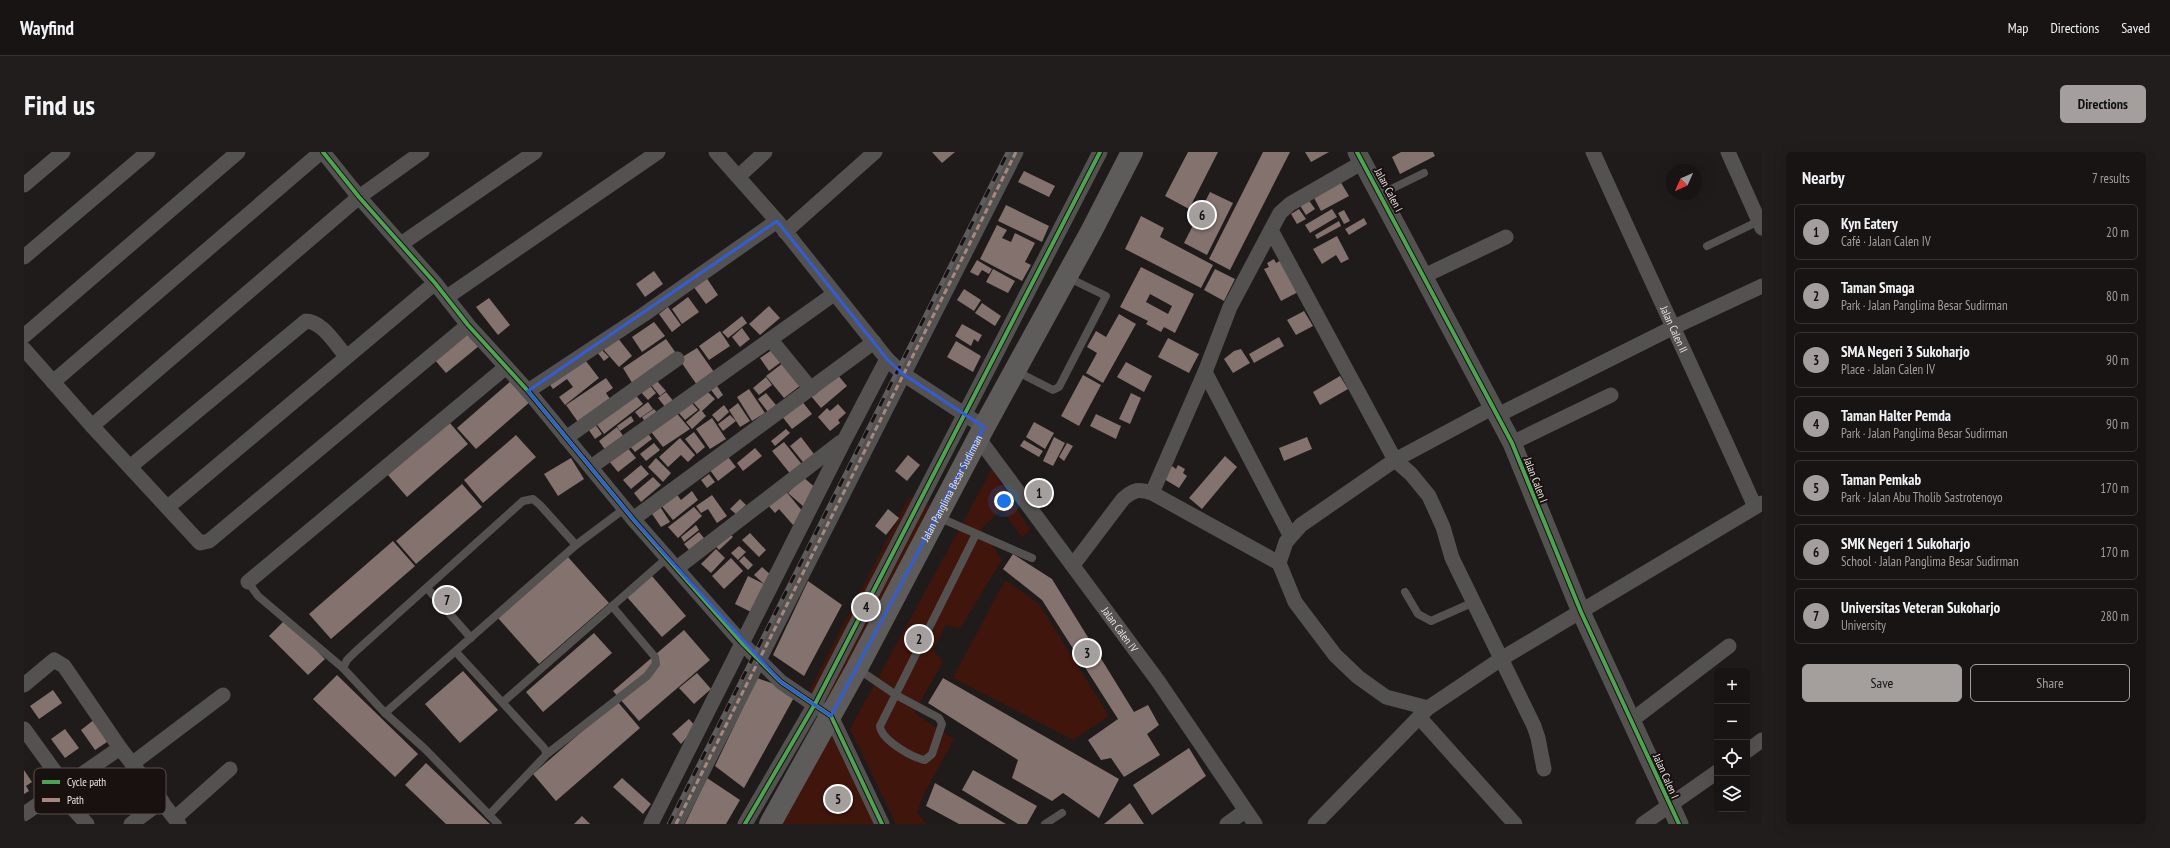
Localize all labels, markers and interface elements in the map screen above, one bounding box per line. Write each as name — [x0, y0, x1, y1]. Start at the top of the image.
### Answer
text: Wayfind — [20, 16, 74, 40]
text: Map — [2008, 19, 2028, 37]
text: Directions — [2050, 19, 2099, 37]
text: Saved — [2121, 19, 2150, 37]
button: Directions — [2060, 85, 2146, 123]
text: Find us — [24, 86, 95, 123]
north arrow — [1666, 164, 1702, 200]
street label: Jalan Calen I — [1371, 165, 1406, 214]
text: Nearby — [1802, 167, 1845, 189]
text: 7 results — [2092, 170, 2130, 187]
pin: 6 — [1189, 200, 1215, 230]
text: Kyn Eatery — [1841, 214, 1898, 233]
text: 1 — [1813, 224, 1819, 241]
text: 20 m — [2106, 224, 2129, 241]
text: Café · Jalan Calen IV — [1841, 233, 1931, 250]
text: Taman Smaga — [1841, 278, 1915, 297]
text: 2 — [1813, 288, 1819, 305]
text: 80 m — [2106, 288, 2129, 305]
text: Park · Jalan Panglima Besar Sudirman — [1841, 297, 2008, 314]
street label: Jalan Calen II — [1657, 303, 1691, 355]
text: SMA Negeri 3 Sukoharjo — [1841, 342, 1970, 361]
text: 3 — [1813, 352, 1819, 369]
text: 90 m — [2106, 352, 2129, 369]
text: Place · Jalan Calen IV — [1841, 361, 1935, 378]
text: Taman Halter Pemda — [1841, 406, 1951, 425]
text: 4 — [1813, 416, 1819, 433]
text: 90 m — [2106, 416, 2129, 433]
text: Park · Jalan Panglima Besar Sudirman — [1841, 425, 2008, 442]
street label: Jalan Panglima Besar Sudirman — [918, 432, 986, 544]
street label: Jalan Calen I — [1521, 454, 1551, 505]
text: Taman Pemkab — [1841, 470, 1921, 489]
pin: 1 — [1026, 478, 1052, 508]
text: 5 — [1813, 480, 1819, 497]
text: 170 m — [2100, 480, 2129, 497]
text: Park · Jalan Abu Tholib Sastrotenoyo — [1841, 489, 2003, 506]
your location — [994, 491, 1014, 511]
text: SMK Negeri 1 Sukoharjo — [1841, 534, 1970, 553]
text: 6 — [1813, 544, 1819, 561]
text: 170 m — [2100, 544, 2129, 561]
text: School · Jalan Panglima Besar Sudirman — [1841, 553, 2019, 570]
pin: 7 — [434, 585, 460, 615]
pin: 4 — [853, 592, 879, 622]
text: Universitas Veteran Sukoharjo — [1841, 598, 2000, 617]
street label: Jalan Calen IV — [1098, 603, 1142, 656]
text: 7 — [1813, 608, 1819, 625]
text: 280 m — [2100, 608, 2129, 625]
text: University — [1841, 617, 1886, 634]
pin: 2 — [906, 624, 932, 654]
pin: 3 — [1074, 638, 1100, 668]
button: Save — [1802, 664, 1962, 702]
button: Share — [1970, 664, 2130, 702]
map controls — [1714, 668, 1750, 812]
button: + — [1714, 668, 1750, 704]
button: − — [1714, 704, 1750, 740]
button: locate — [1714, 740, 1750, 776]
street label: Jalan Calen I — [1650, 751, 1682, 800]
legend — [34, 768, 166, 814]
text: Cycle path — [67, 775, 106, 789]
button: layers — [1714, 776, 1750, 812]
pin: 5 — [825, 784, 851, 814]
text: Path — [67, 793, 84, 807]

